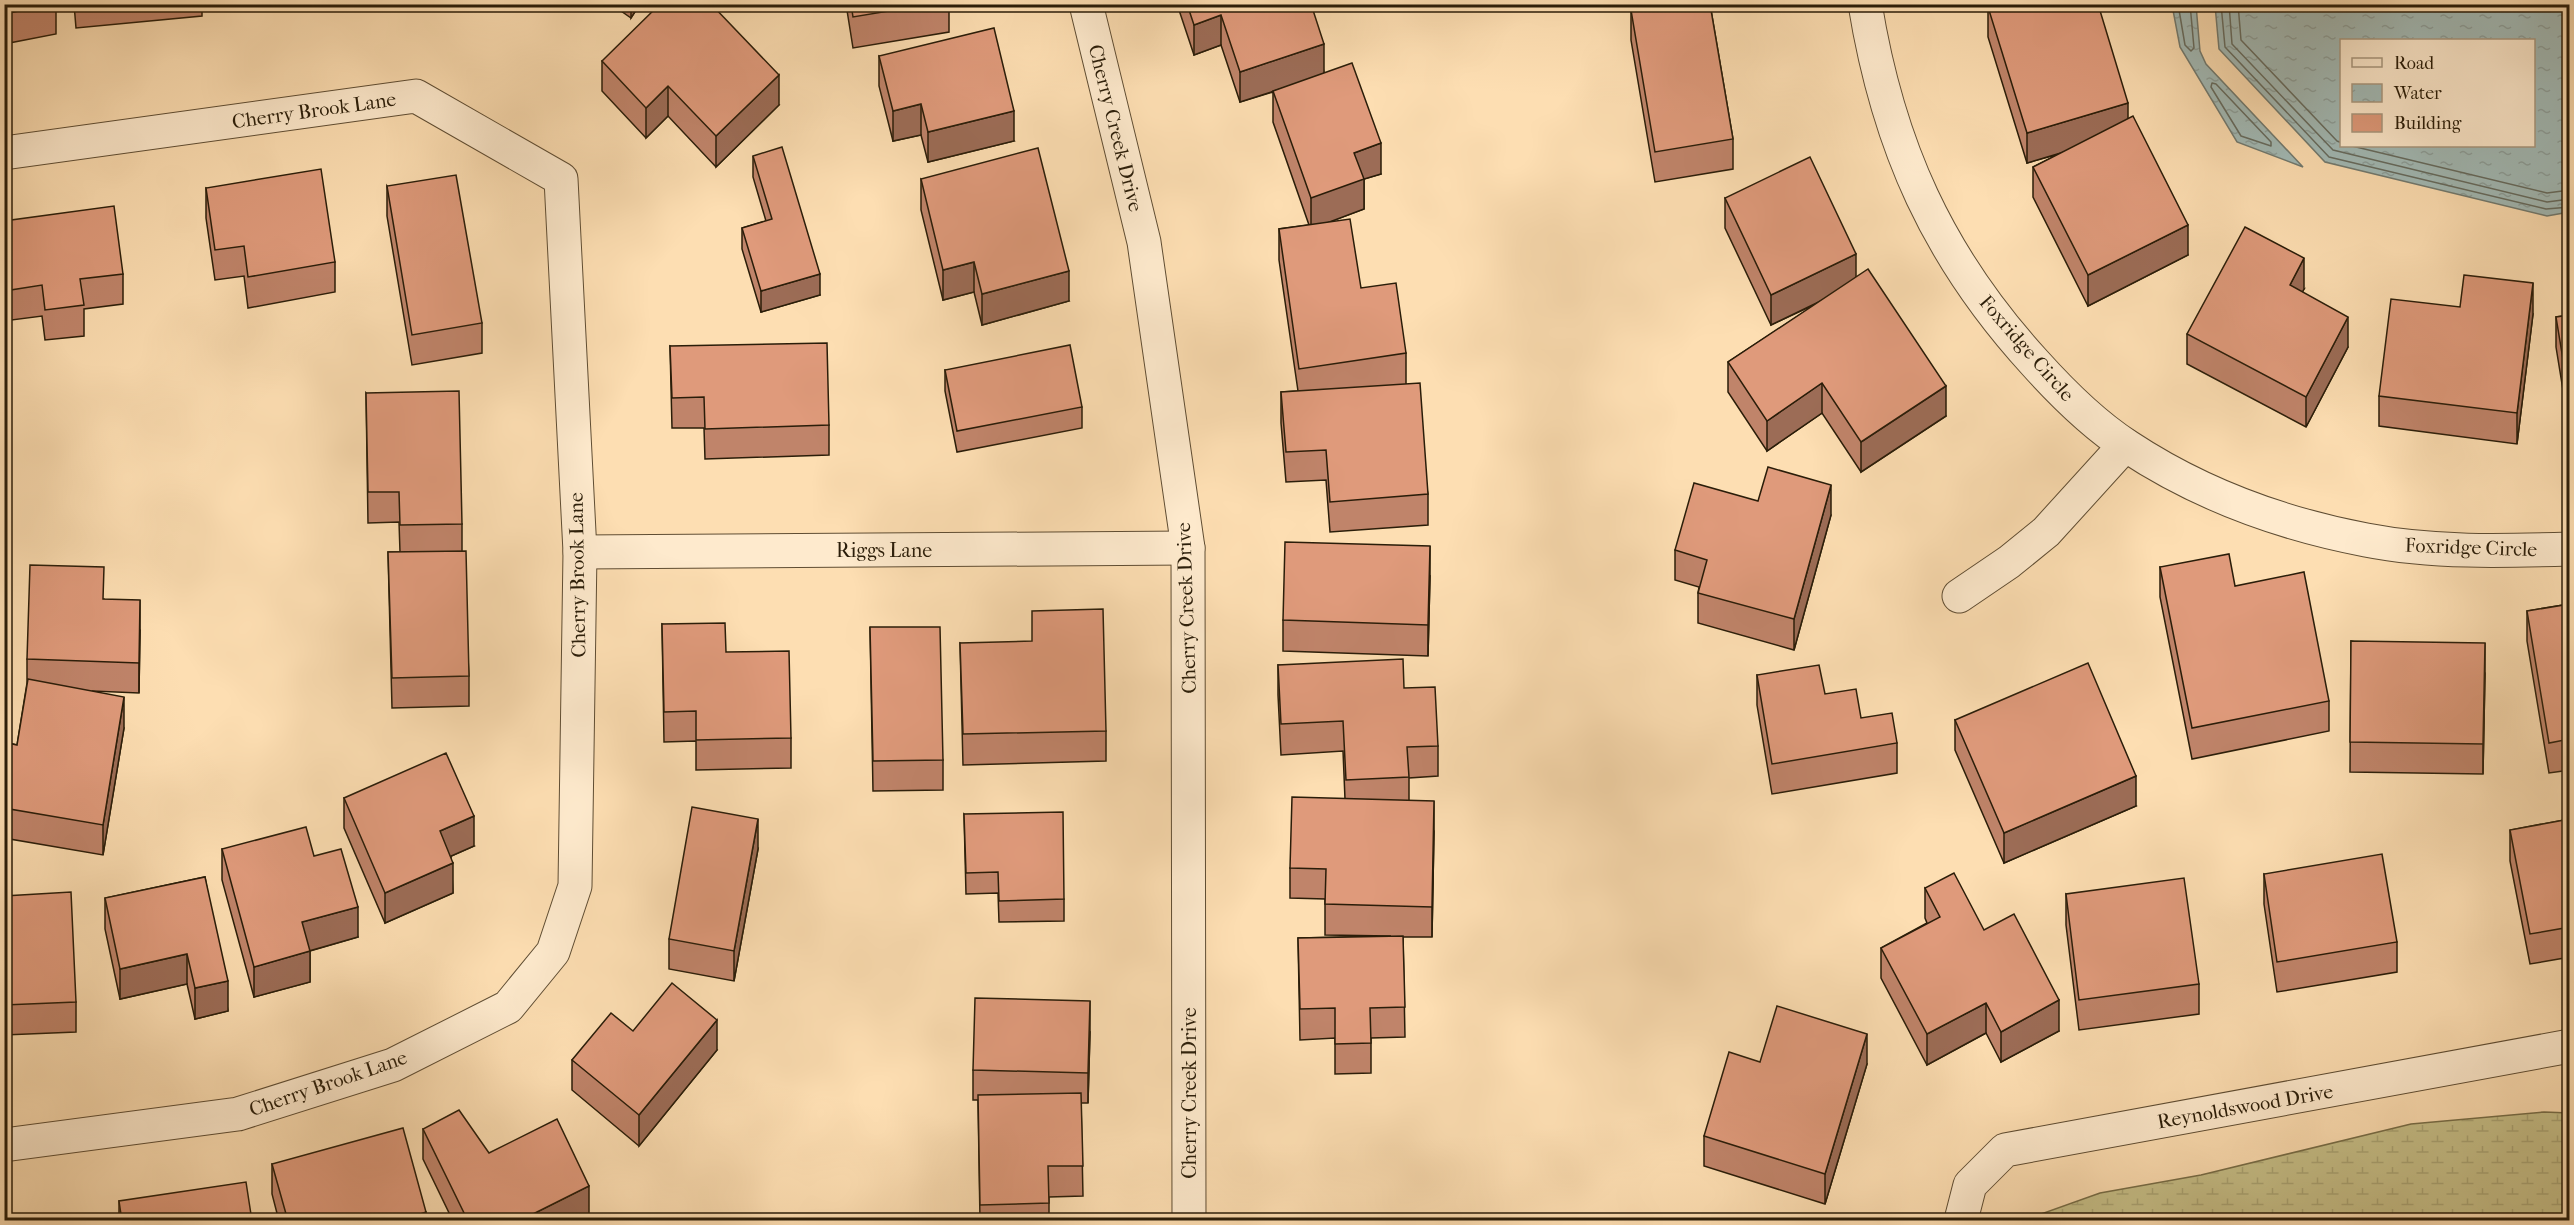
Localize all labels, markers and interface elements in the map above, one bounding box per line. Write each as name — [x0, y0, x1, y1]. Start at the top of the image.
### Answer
legend — [2340, 39, 2535, 147]
street label: Cherry Creek Drive — [1084, 42, 1147, 214]
text: Road — [2394, 53, 2434, 74]
text: Water — [2393, 83, 2442, 104]
street label: Cherry Brook Lane — [231, 88, 398, 133]
text: Building — [2394, 113, 2462, 134]
street label: Foxridge Circle — [1974, 291, 2079, 406]
street label: Cherry Brook Lane — [565, 492, 590, 658]
street label: Cherry Creek Drive — [1172, 522, 1201, 694]
street label: Foxridge Circle — [2404, 534, 2538, 561]
street label: Riggs Lane — [836, 539, 932, 562]
street label: Cherry Creek Drive — [1178, 1007, 1201, 1179]
street label: Cherry Brook Lane — [246, 1046, 410, 1121]
street label: Reynoldswood Drive — [2155, 1080, 2335, 1133]

